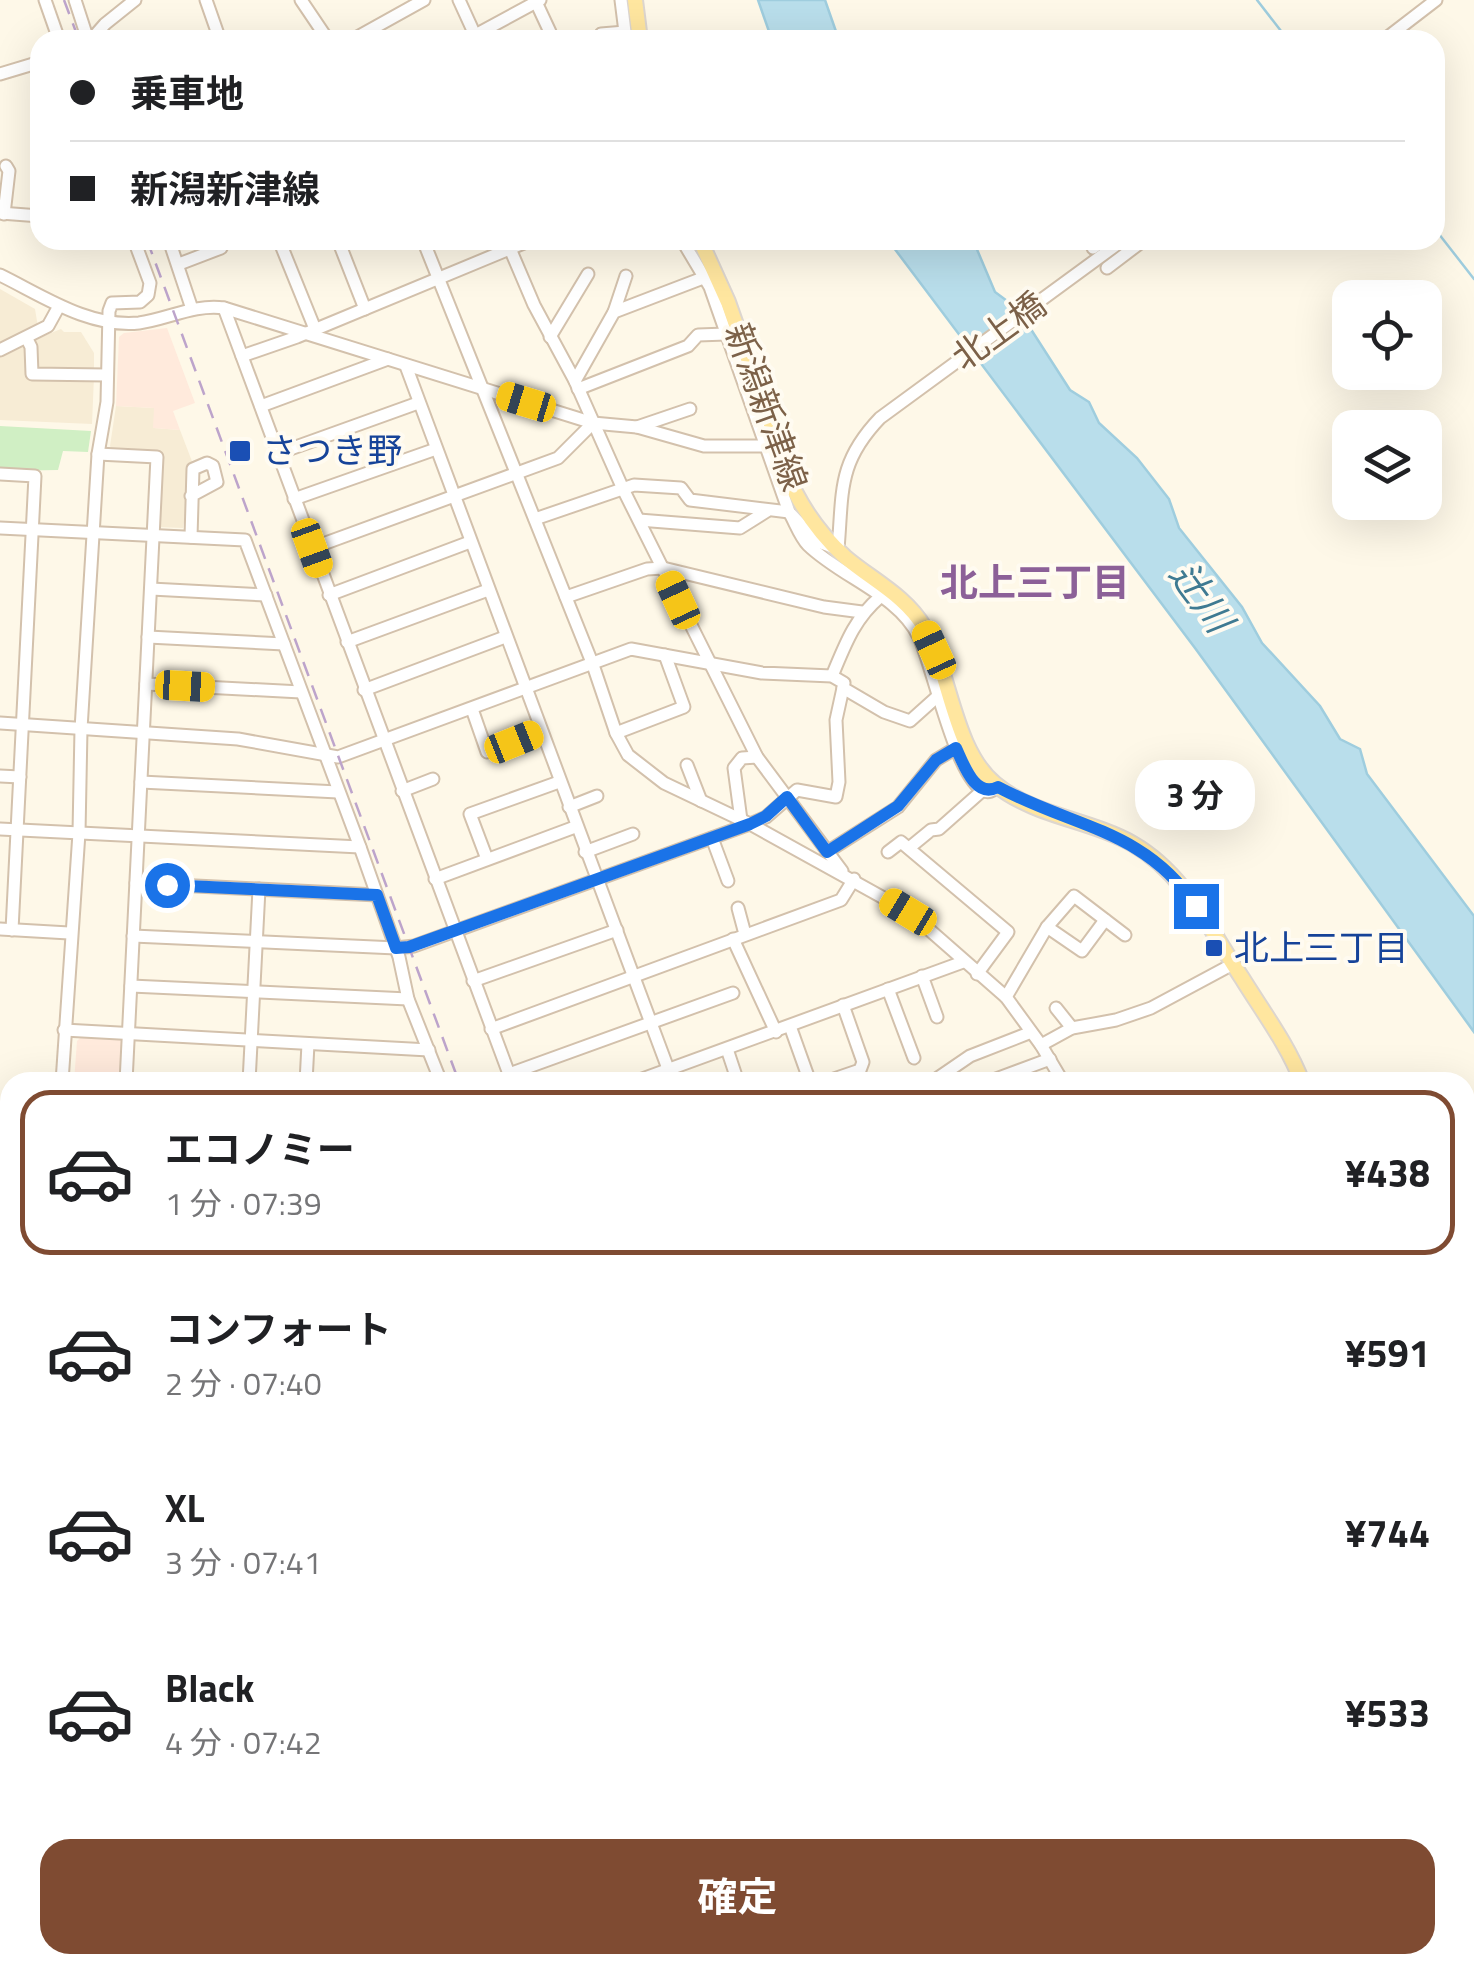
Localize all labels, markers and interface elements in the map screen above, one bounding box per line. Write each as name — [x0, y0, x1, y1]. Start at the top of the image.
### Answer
text: 乗車地 — [130, 64, 244, 122]
text: 新潟新津線 — [130, 160, 320, 218]
street label: 北上橋 — [940, 277, 1057, 383]
map controls — [1332, 280, 1442, 520]
button: locate — [1332, 280, 1442, 390]
street label: 新潟新津線 — [712, 315, 822, 498]
car — [493, 379, 559, 425]
button: layers — [1332, 410, 1442, 520]
place label: さつき野 — [262, 423, 402, 477]
marker: さつき野 — [227, 438, 253, 464]
car — [288, 515, 336, 581]
water label: 辻川 — [1156, 549, 1250, 647]
district label: 北上三丁目 — [940, 553, 1130, 611]
car — [652, 566, 704, 634]
car — [908, 616, 960, 684]
car — [154, 669, 216, 703]
car — [481, 717, 547, 767]
callout: 3 分 — [1136, 761, 1256, 831]
text: 3 分 — [1167, 771, 1223, 819]
route start — [145, 863, 190, 908]
car — [875, 884, 941, 940]
route end — [1174, 884, 1219, 929]
place label: 北上三丁目 — [1234, 920, 1409, 974]
marker: 北上三丁目 — [1203, 937, 1225, 959]
text: エコノミー — [165, 1120, 355, 1178]
icon: car — [45, 1128, 135, 1218]
text: ¥438 — [1345, 1144, 1430, 1202]
text: 1 分 · 07:39 — [165, 1179, 322, 1227]
text: コンフォート — [165, 1300, 392, 1358]
icon: car — [45, 1308, 135, 1398]
text: ¥591 — [1345, 1324, 1430, 1382]
text: 2 分 · 07:40 — [165, 1359, 322, 1407]
text: XL — [165, 1479, 205, 1537]
icon: car — [45, 1488, 135, 1578]
text: ¥744 — [1345, 1504, 1430, 1562]
text: 3 分 · 07:41 — [165, 1538, 322, 1586]
text: Black — [165, 1659, 254, 1717]
icon: car — [45, 1668, 135, 1758]
text: ¥533 — [1345, 1684, 1430, 1742]
text: 4 分 · 07:42 — [165, 1718, 322, 1766]
button: 確定 — [40, 1839, 1435, 1954]

